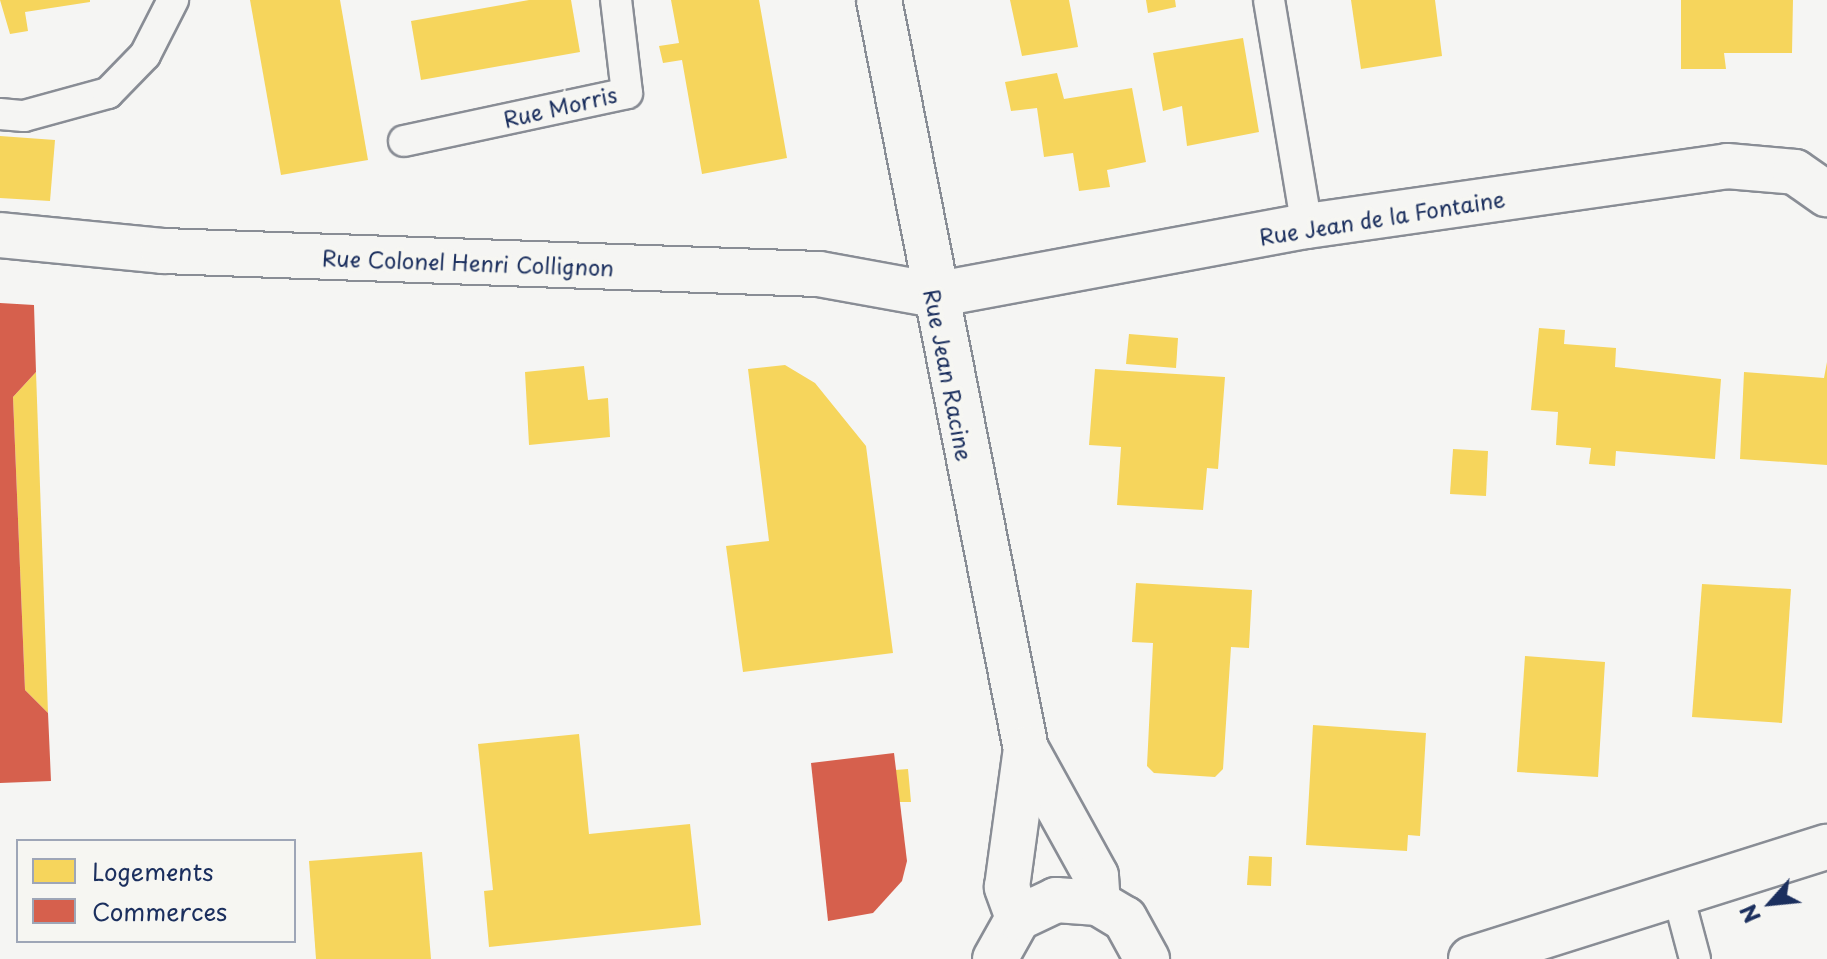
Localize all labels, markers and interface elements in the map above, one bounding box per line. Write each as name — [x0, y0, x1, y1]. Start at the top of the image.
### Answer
street label: Rue Morris — [501, 80, 619, 132]
street label: Rue Jean de la Fontaine — [1254, 184, 1510, 250]
street label: Rue Colonel Henri Collignon — [319, 244, 617, 280]
street label: Rue Jean Racine — [919, 286, 979, 464]
legend — [16, 839, 296, 943]
text: Logements — [92, 853, 214, 889]
north arrow — [1731, 863, 1811, 943]
text: Commerces — [92, 893, 227, 929]
text: N — [1731, 899, 1768, 929]

